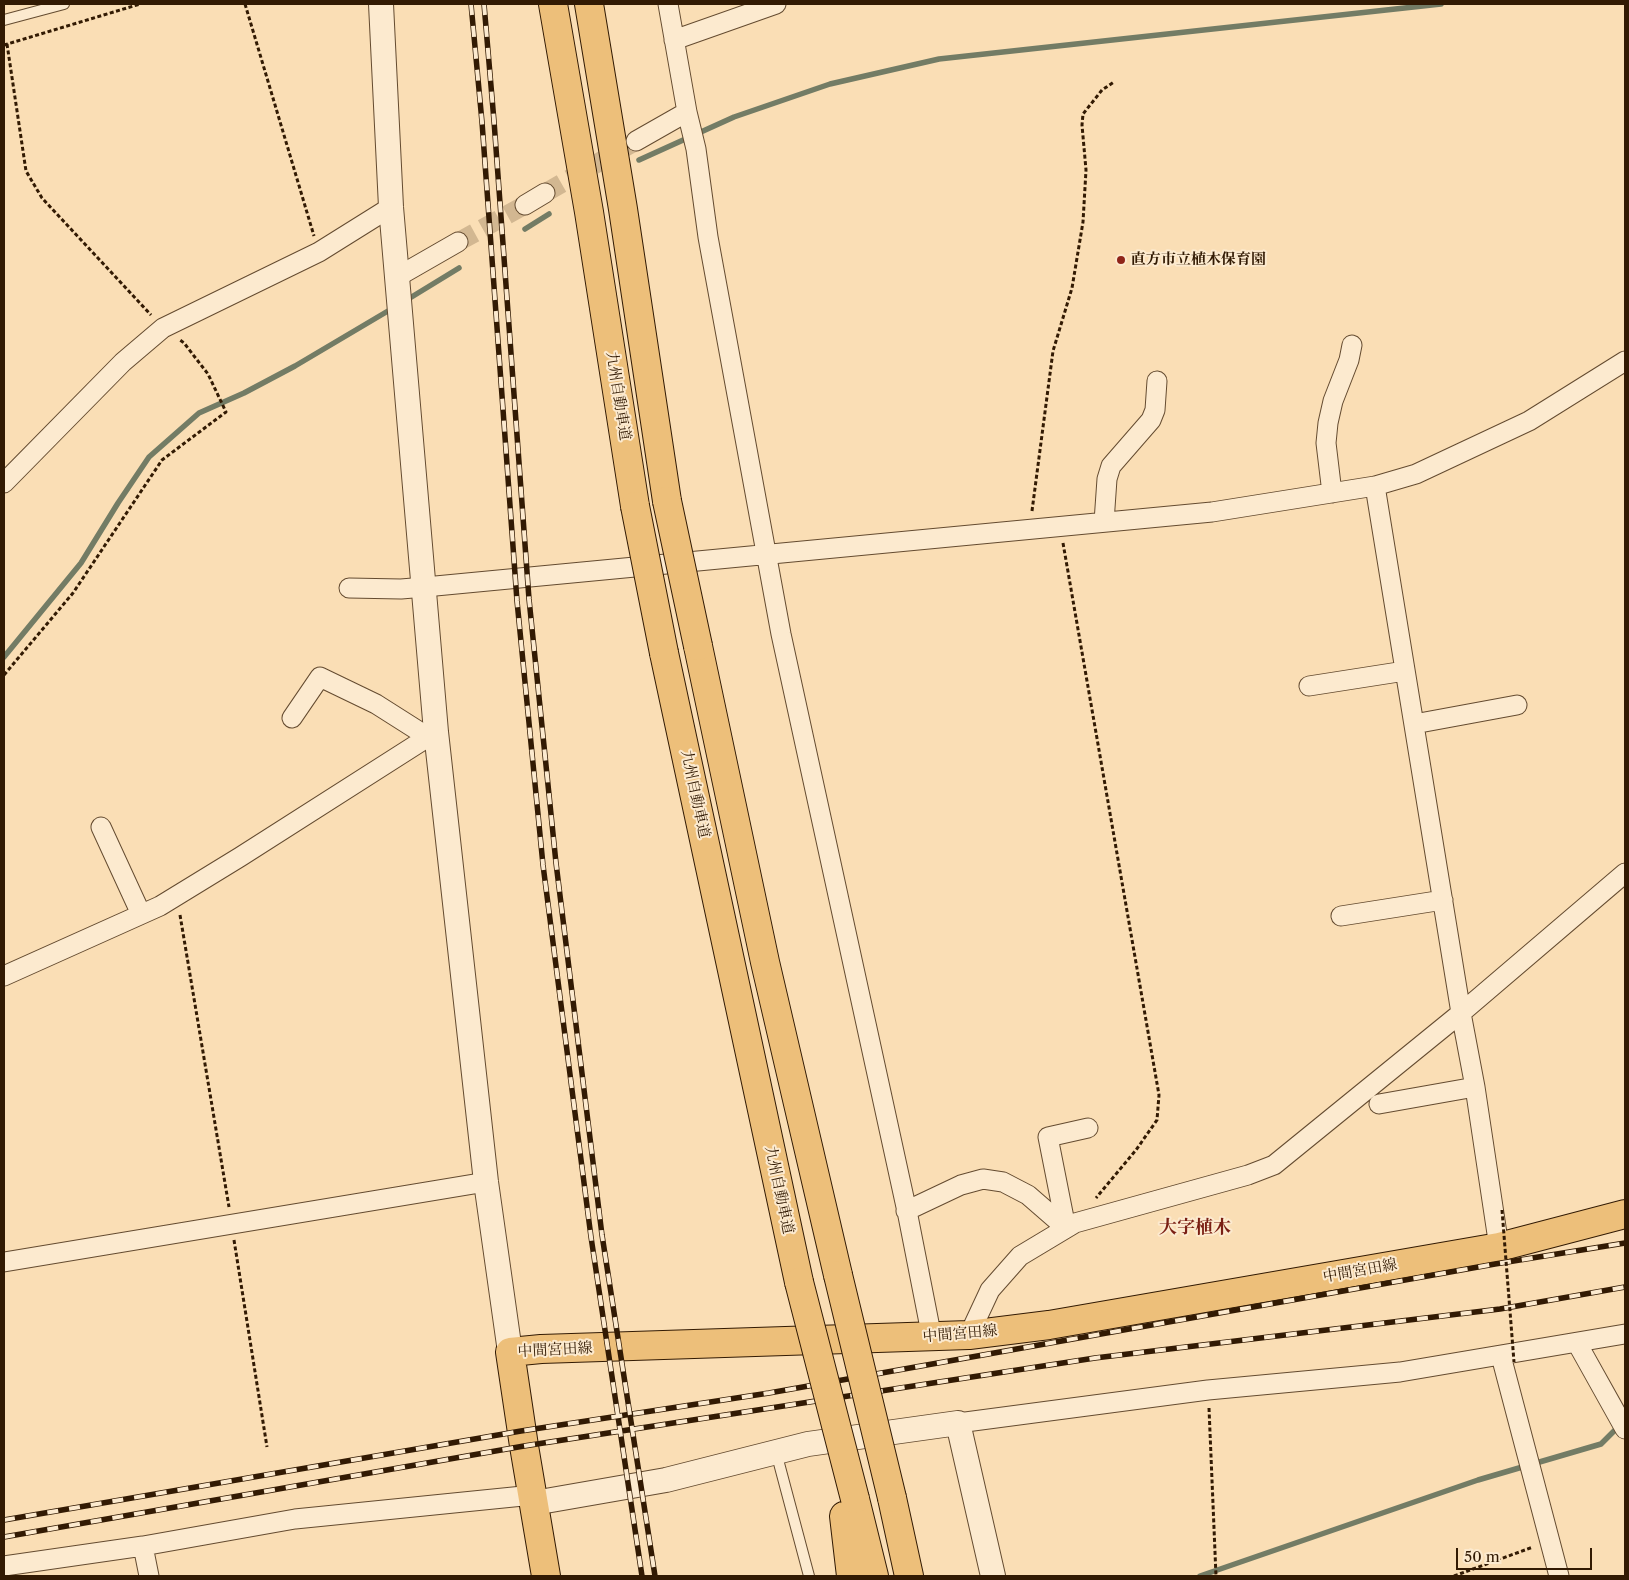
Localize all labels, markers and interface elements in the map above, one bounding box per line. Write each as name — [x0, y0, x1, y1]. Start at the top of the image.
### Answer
place label: 直方市立植木保育園 — [1131, 251, 1266, 269]
marker: 直方市立植木保育園 — [1115, 254, 1127, 266]
street label: 九州自動車道 — [602, 350, 634, 442]
street label: 九州自動車道 — [677, 748, 713, 840]
street label: 九州自動車道 — [761, 1144, 797, 1236]
district label: 大字植木 — [1159, 1217, 1231, 1239]
street label: 中間宮田線 — [1322, 1256, 1398, 1286]
street label: 中間宮田線 — [922, 1322, 998, 1346]
street label: 中間宮田線 — [517, 1339, 593, 1361]
scale bar — [1459, 1538, 1595, 1570]
text: 50 m — [1464, 1547, 1500, 1566]

